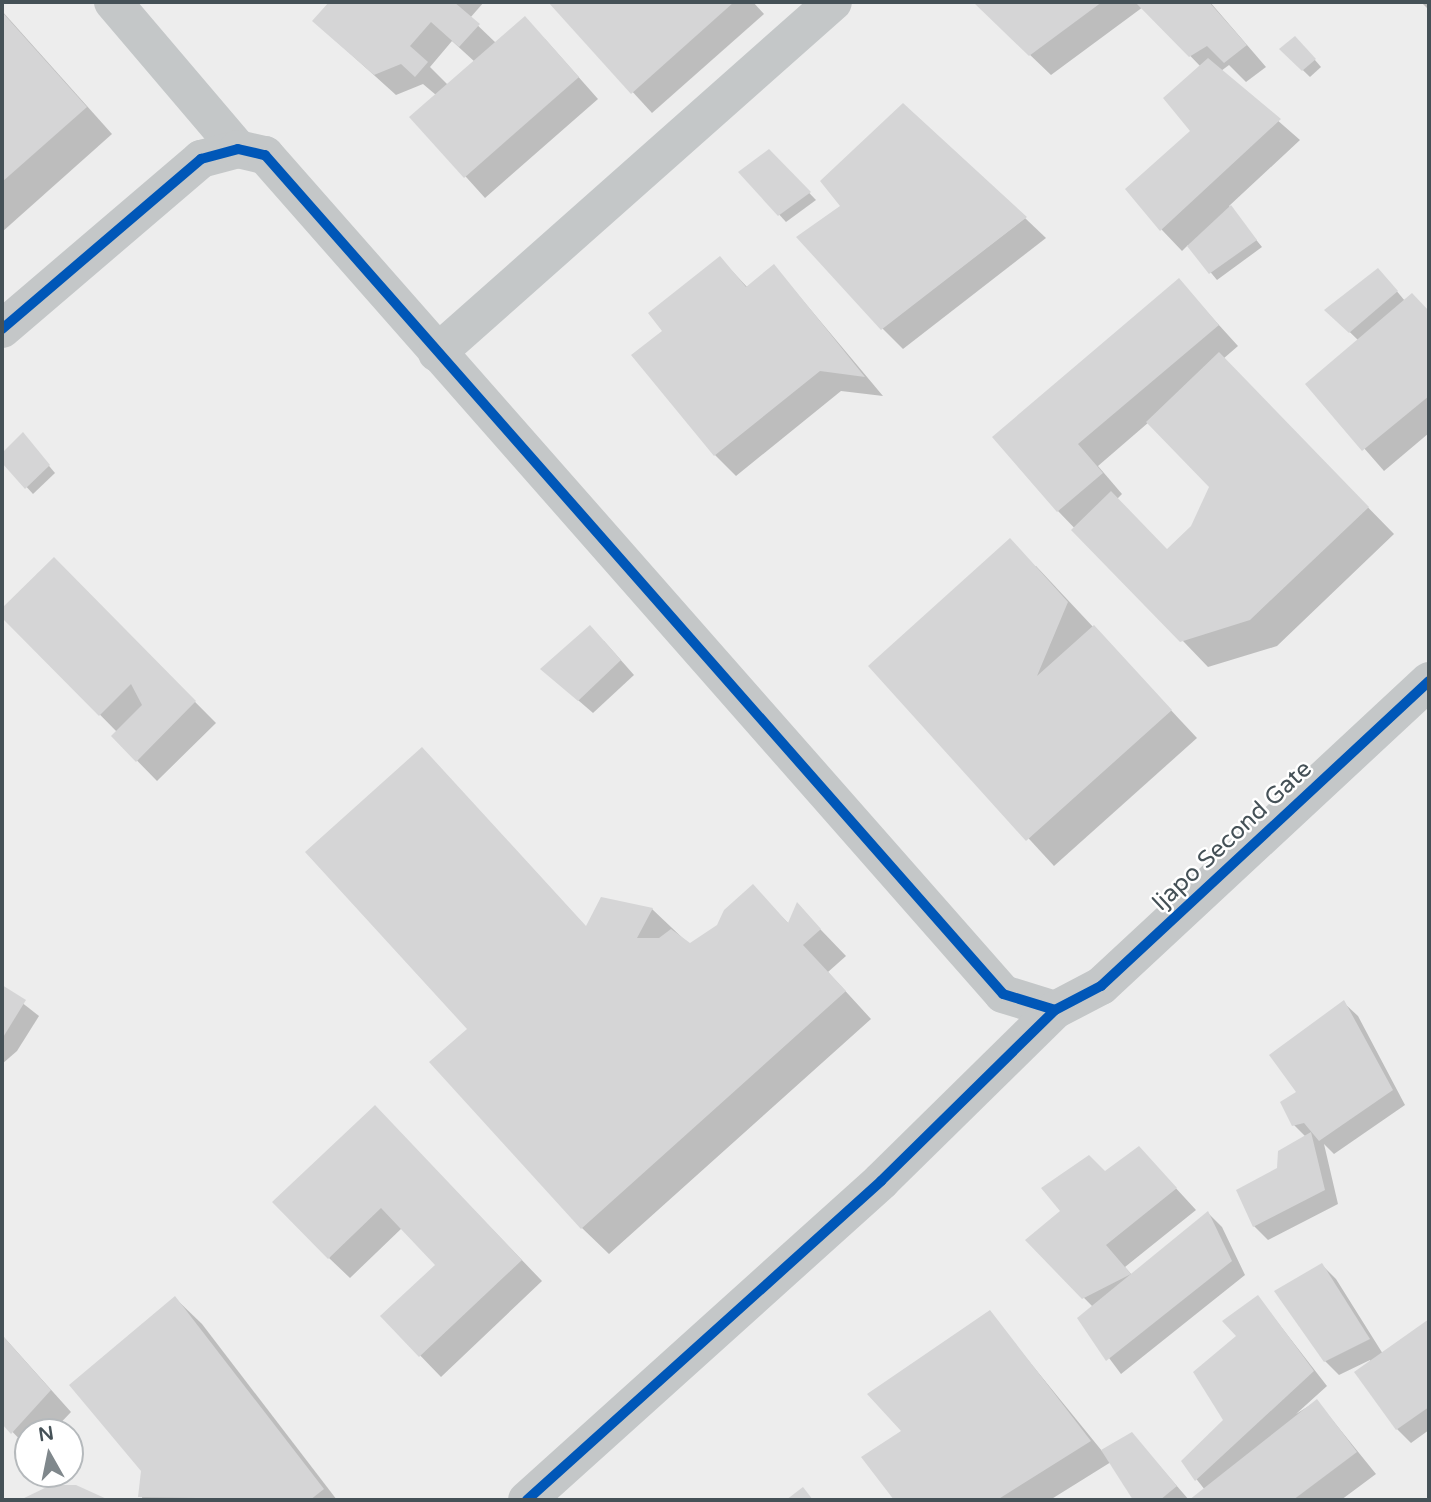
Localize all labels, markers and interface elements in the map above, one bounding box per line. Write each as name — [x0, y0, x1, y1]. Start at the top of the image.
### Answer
street label: Ijapo Second Gate — [1146, 755, 1318, 917]
north arrow — [14, 1418, 84, 1488]
text: N — [37, 1422, 55, 1446]

